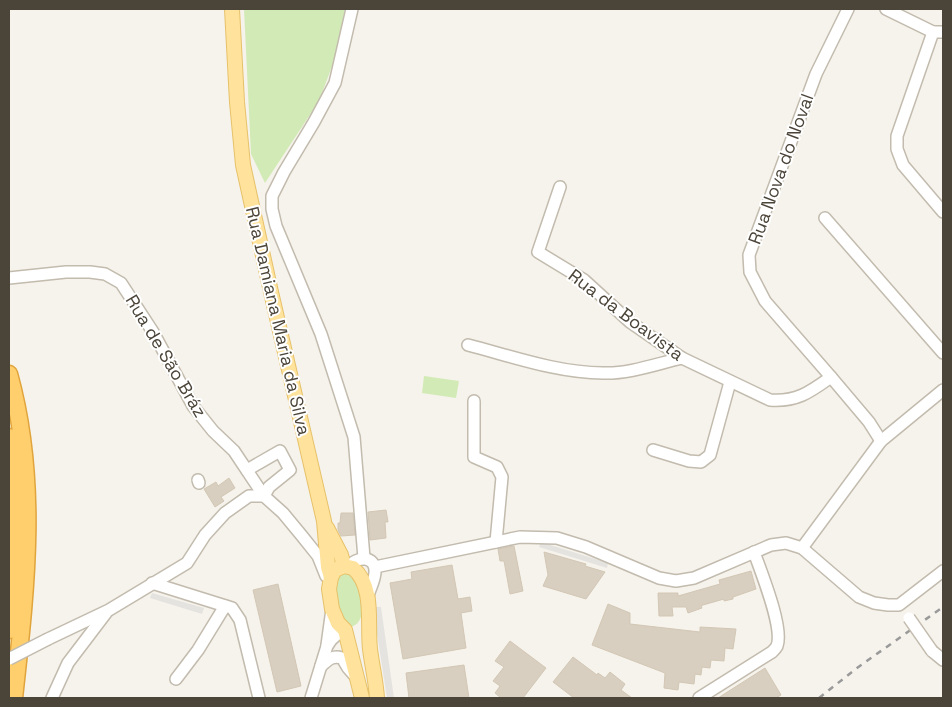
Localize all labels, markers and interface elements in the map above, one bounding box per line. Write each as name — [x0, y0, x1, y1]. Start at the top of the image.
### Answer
street label: Rua Nova do Noval — [743, 90, 818, 247]
street label: Rua Damiana Maria da Silva — [241, 204, 316, 438]
street label: Rua da Boavista — [564, 264, 689, 366]
street label: Rua de São Bráz — [121, 290, 212, 421]

